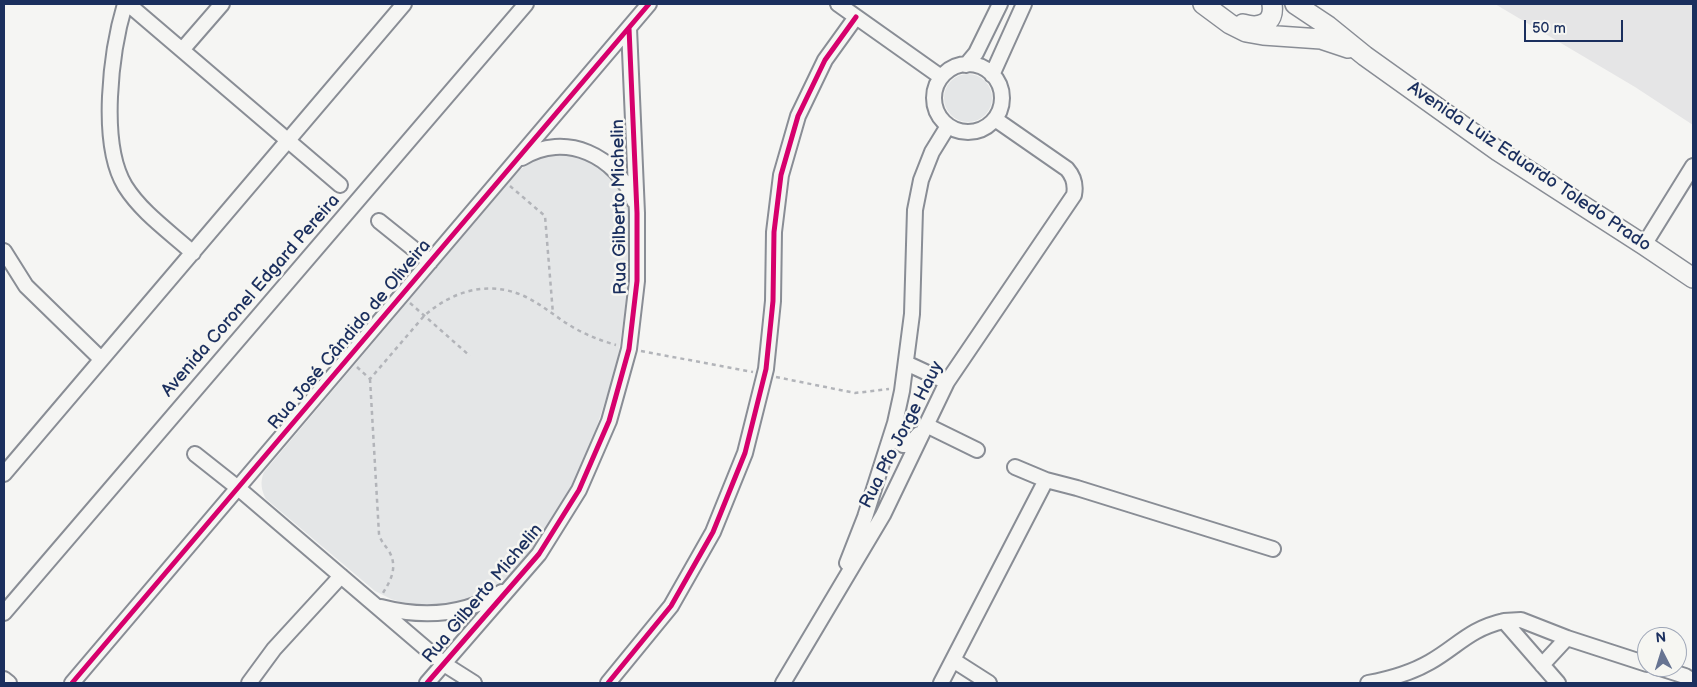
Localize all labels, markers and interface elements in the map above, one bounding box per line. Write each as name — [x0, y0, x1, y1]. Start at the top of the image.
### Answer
scale bar — [1527, 10, 1626, 42]
text: 50 m — [1532, 19, 1566, 38]
street label: Avenida Luiz Eduardo Toledo Prado — [1403, 77, 1655, 257]
street label: Rua Gilberto Michelin — [608, 119, 632, 295]
street label: Avenida Coronel Edgard Pereira — [157, 190, 345, 402]
street label: Rua José Cândido de Oliveira — [264, 236, 436, 434]
street label: Rua Pfo Jorge Hauy — [856, 358, 948, 512]
street label: Rua Gilberto Michelin — [418, 520, 548, 668]
north arrow — [1637, 627, 1687, 677]
text: N — [1655, 629, 1667, 646]

